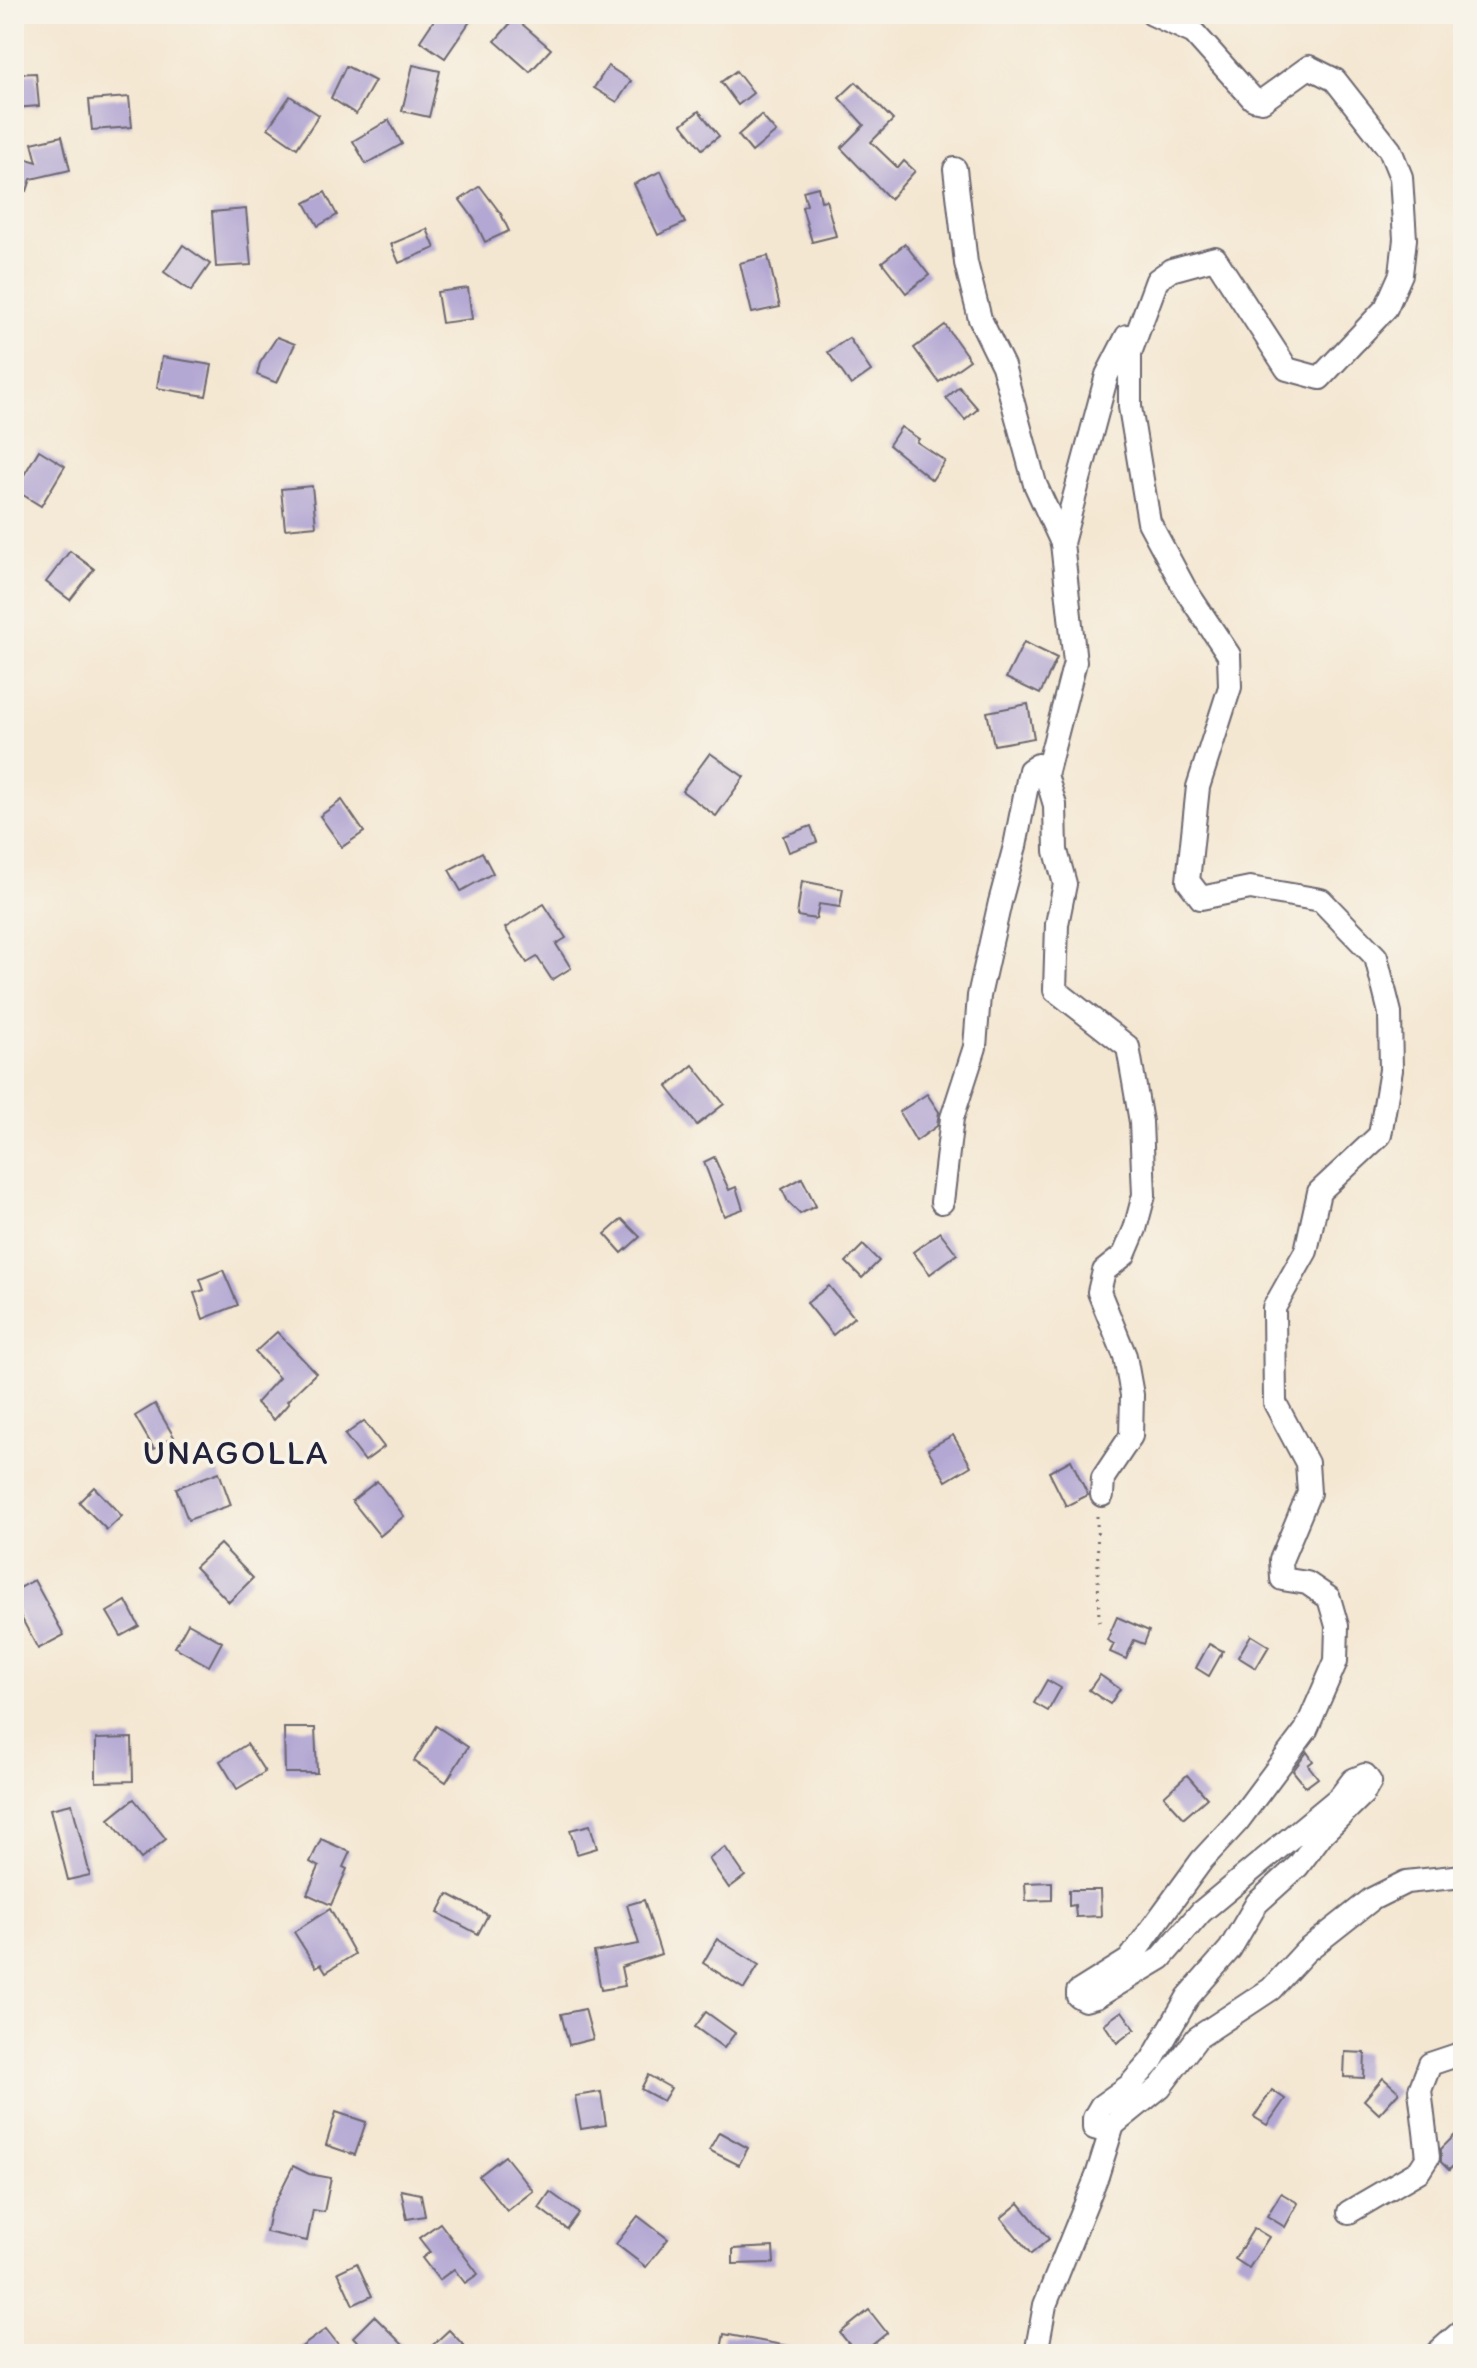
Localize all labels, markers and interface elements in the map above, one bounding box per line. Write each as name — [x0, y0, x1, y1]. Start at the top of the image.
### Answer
district label: UNAGOLLA — [142, 1432, 330, 1473]

